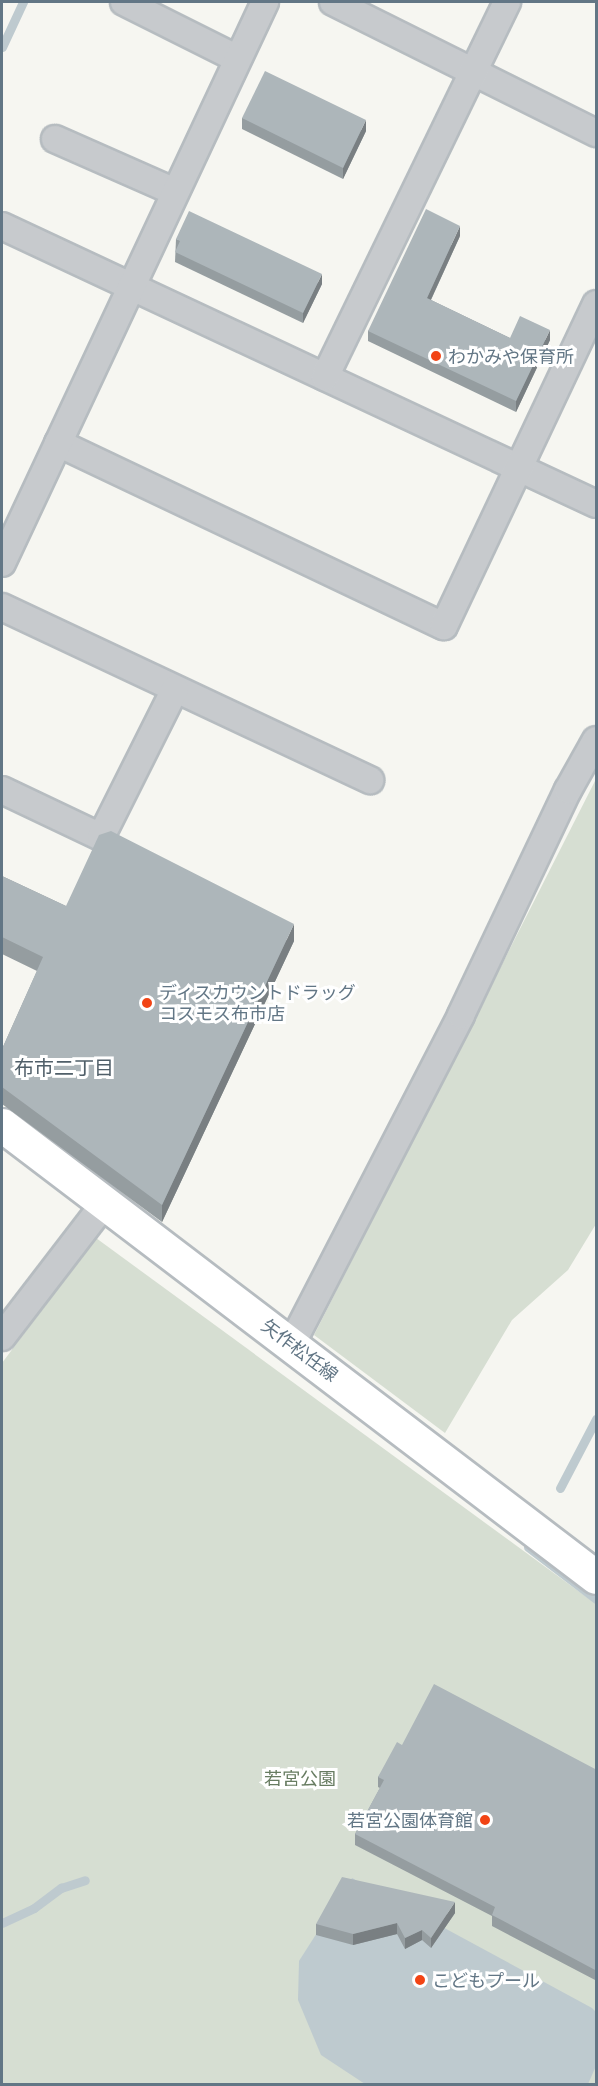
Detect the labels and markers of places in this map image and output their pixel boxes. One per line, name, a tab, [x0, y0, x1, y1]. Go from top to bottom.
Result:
place label: わかみや保育所	[448, 345, 574, 367]
marker: わかみや保育所	[429, 349, 443, 363]
place label: ディスカウントドラッグ コスモス布市店	[159, 982, 357, 1024]
marker: ディスカウントドラッグ コスモス布市店	[140, 996, 154, 1010]
place label: 若宮公園体育館	[347, 1809, 473, 1831]
marker: 若宮公園体育館	[478, 1813, 492, 1827]
place label: こどもプール	[432, 1969, 540, 1991]
marker: こどもプール	[413, 1973, 427, 1987]

